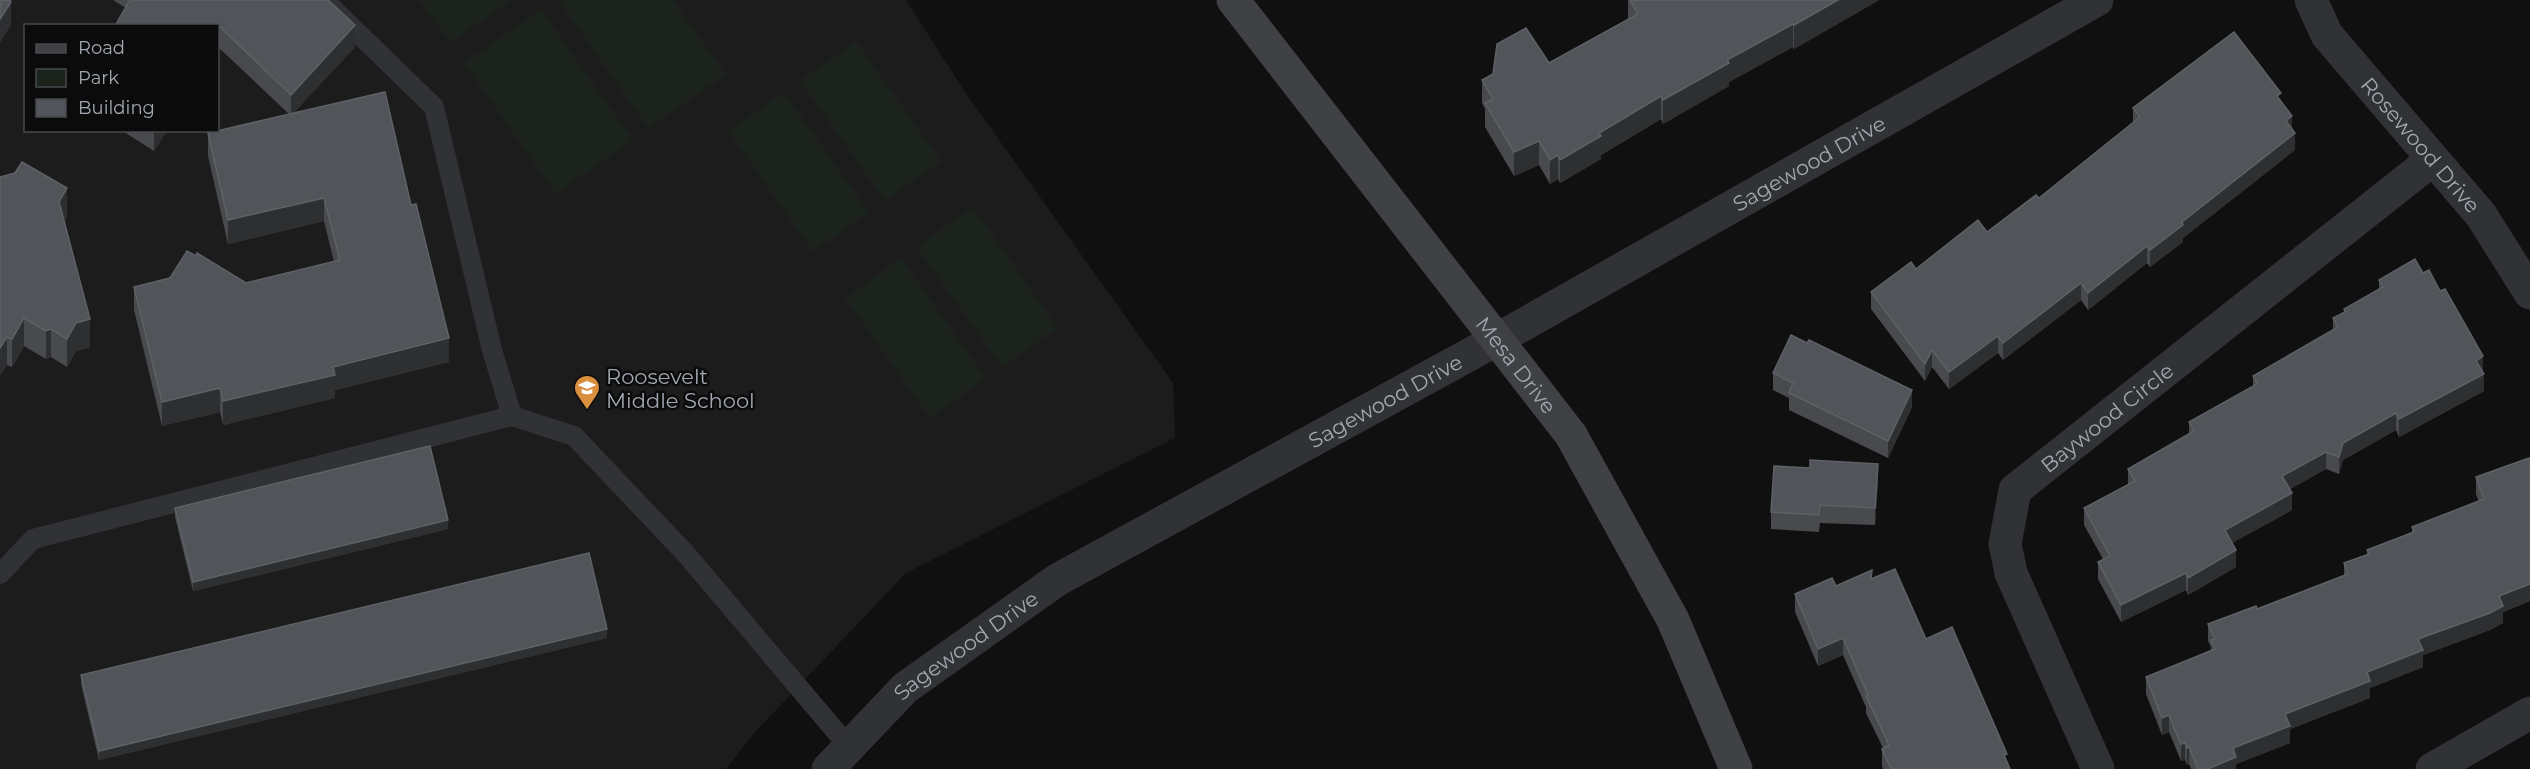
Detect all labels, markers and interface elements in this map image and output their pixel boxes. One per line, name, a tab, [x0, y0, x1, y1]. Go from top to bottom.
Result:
legend	[24, 24, 219, 132]
text: Road	[78, 37, 125, 59]
text: Park	[78, 67, 119, 89]
street label: Rosewood Drive	[2356, 72, 2486, 218]
text: Building	[78, 97, 155, 119]
street label: Sagewood Drive	[1728, 110, 1890, 216]
street label: Mesa Drive	[1471, 311, 1562, 418]
street label: Sagewood Drive	[1304, 349, 1466, 453]
street label: Baywood Circle	[2035, 357, 2178, 477]
place label: Roosevelt Middle School	[606, 364, 755, 413]
school or university icon: Roosevelt Middle School	[572, 373, 602, 411]
street label: Sagewood Drive	[888, 585, 1043, 705]

